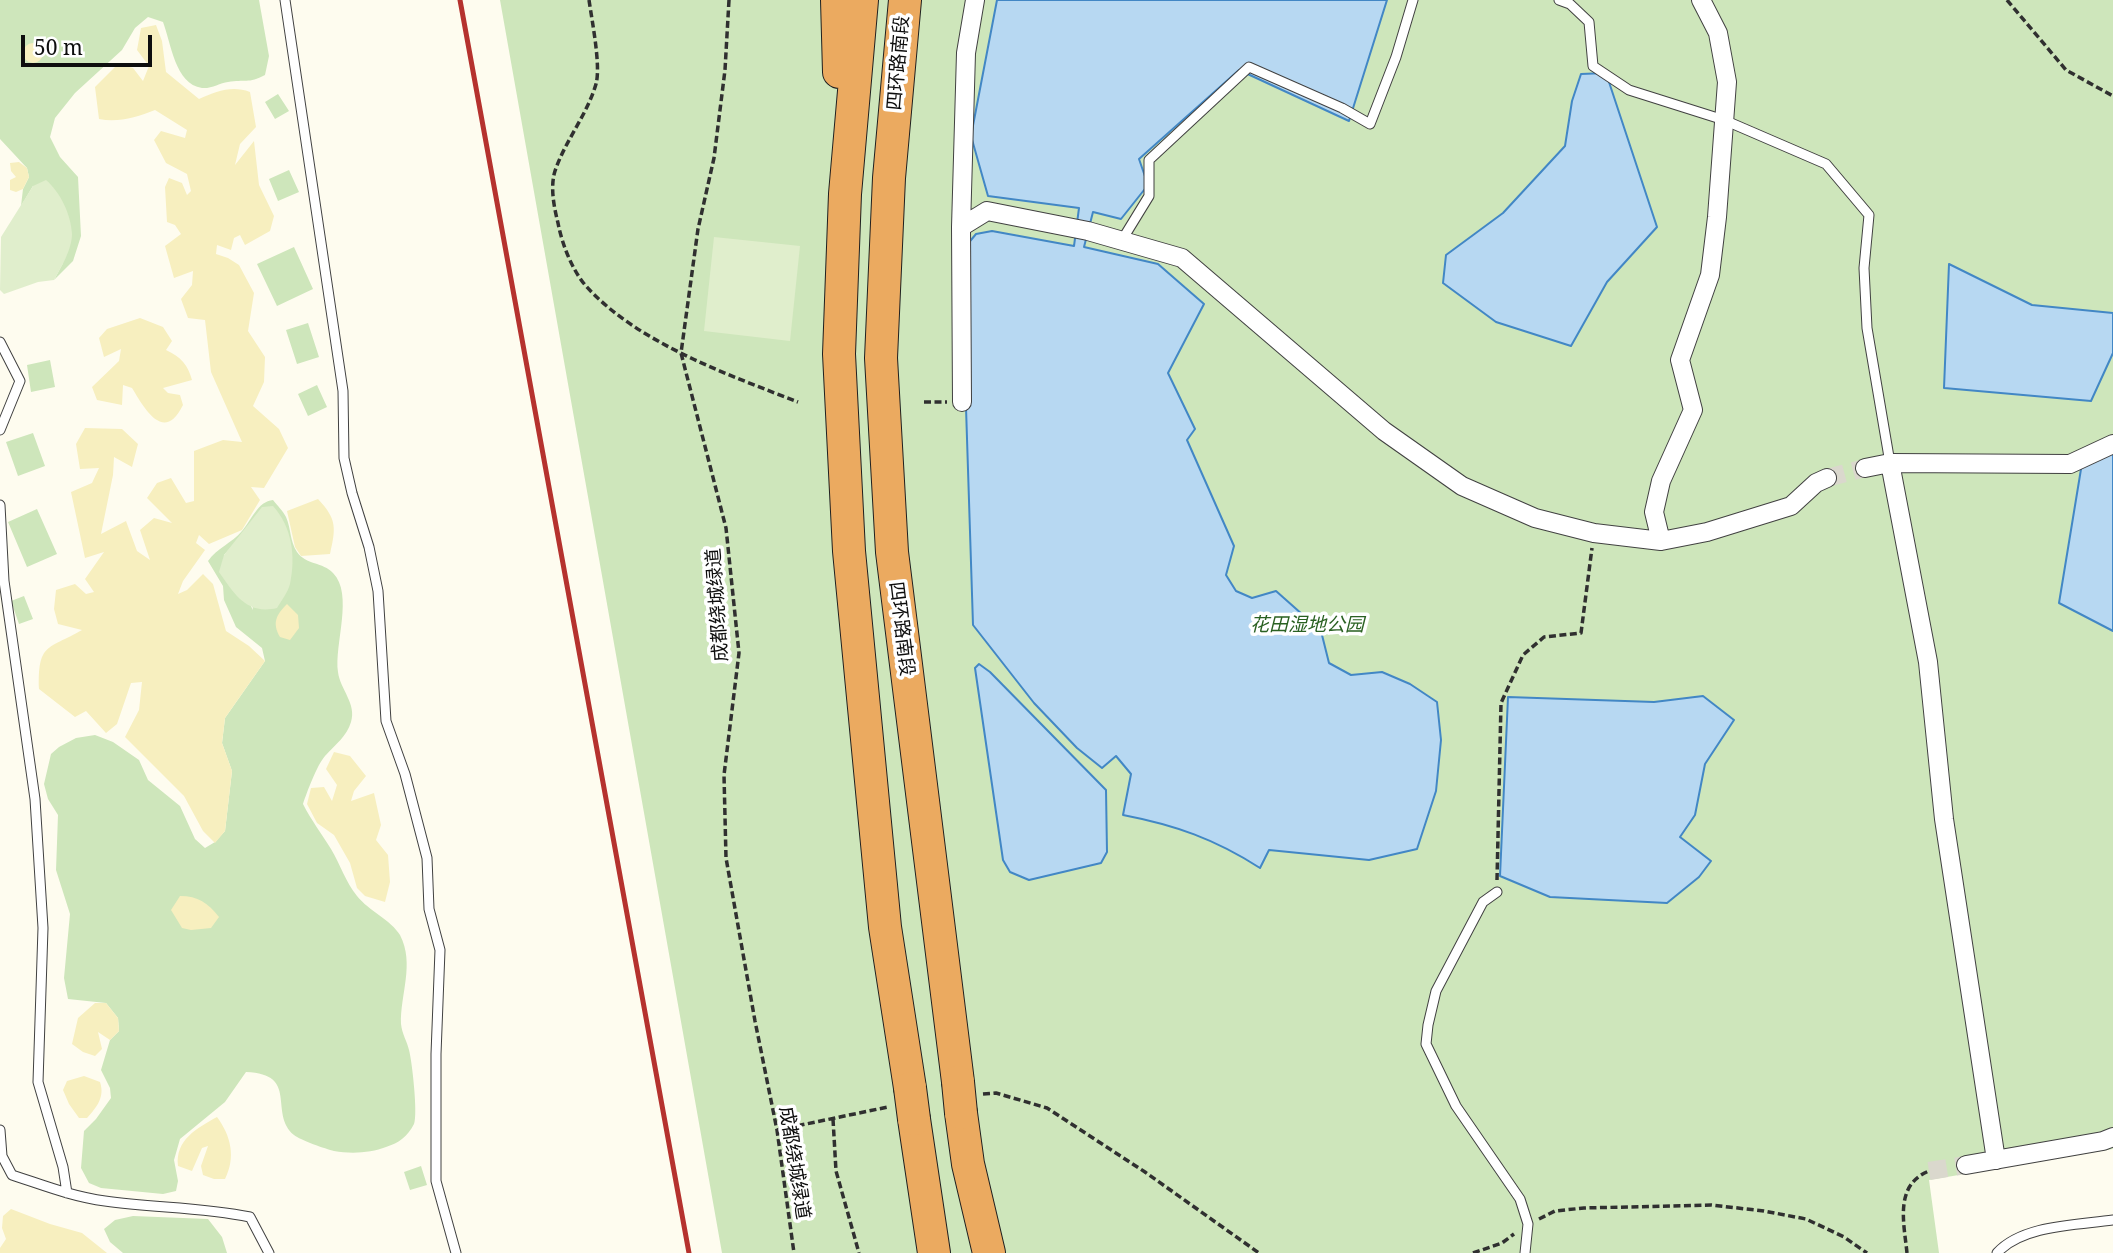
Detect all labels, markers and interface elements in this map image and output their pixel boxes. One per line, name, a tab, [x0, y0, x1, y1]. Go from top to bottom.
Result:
street label: 四环路南段	[884, 15, 914, 111]
scale bar	[24, 21, 156, 65]
text: 50 m	[34, 33, 83, 61]
street label: 成都绕城绿道	[703, 547, 733, 663]
street label: 四环路南段	[884, 580, 918, 678]
park label: 花田湿地公园	[1250, 615, 1364, 637]
street label: 成都绕城绿道	[774, 1105, 814, 1221]

